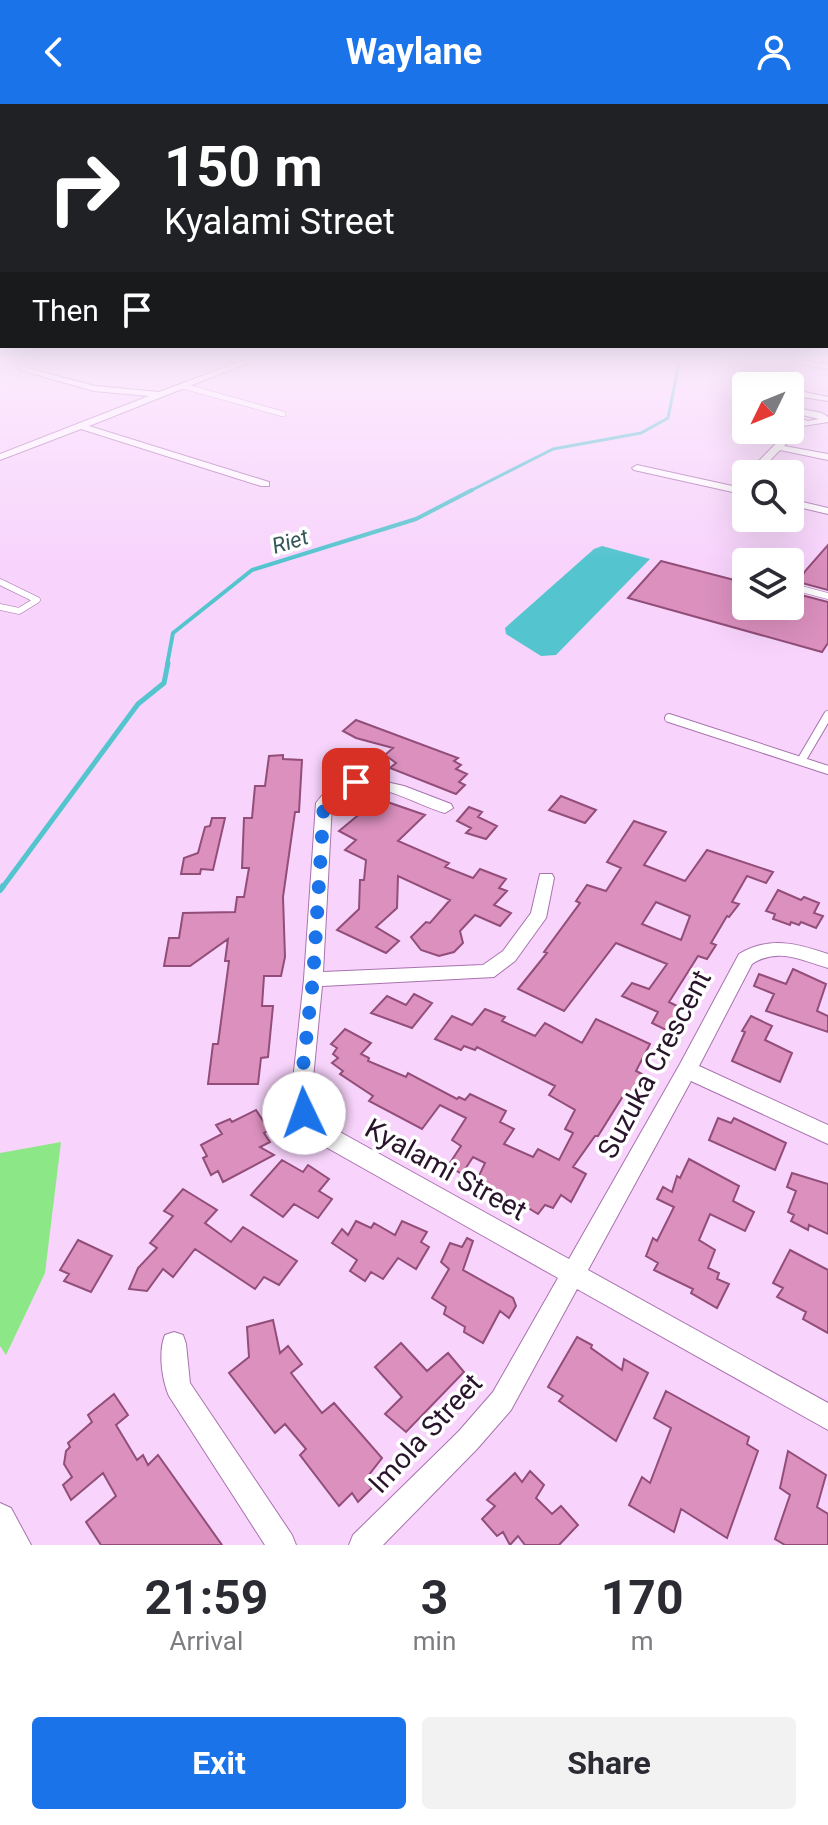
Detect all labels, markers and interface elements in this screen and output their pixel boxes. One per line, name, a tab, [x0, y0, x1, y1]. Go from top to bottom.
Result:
icon: back	[32, 30, 76, 74]
icon: person	[752, 30, 796, 74]
text: Waylane	[346, 31, 482, 73]
text: 150 m	[164, 134, 323, 200]
icon: right	[32, 136, 136, 240]
text: Kyalami Street	[164, 201, 395, 243]
icon: arrive	[115, 288, 159, 332]
text: Then	[32, 293, 99, 328]
north arrow	[732, 372, 804, 444]
map controls	[732, 372, 804, 620]
button: search	[732, 460, 804, 532]
water label: Riet	[269, 524, 312, 559]
button: layers	[732, 548, 804, 620]
pin	[322, 748, 390, 816]
icon: arrive	[334, 760, 378, 804]
street label: Suzuka Crescent	[591, 964, 718, 1164]
position arrow	[262, 1071, 346, 1155]
street label: Kyalami Street	[359, 1111, 532, 1227]
street label: Imola Street	[362, 1367, 489, 1500]
text: 21:59	[145, 1569, 268, 1626]
text: 3	[421, 1569, 448, 1626]
text: 170	[601, 1569, 683, 1626]
text: Arrival	[170, 1626, 243, 1656]
text: min	[413, 1626, 456, 1656]
text: m	[631, 1626, 654, 1656]
button: Exit	[32, 1717, 406, 1809]
button: Share	[422, 1717, 796, 1809]

